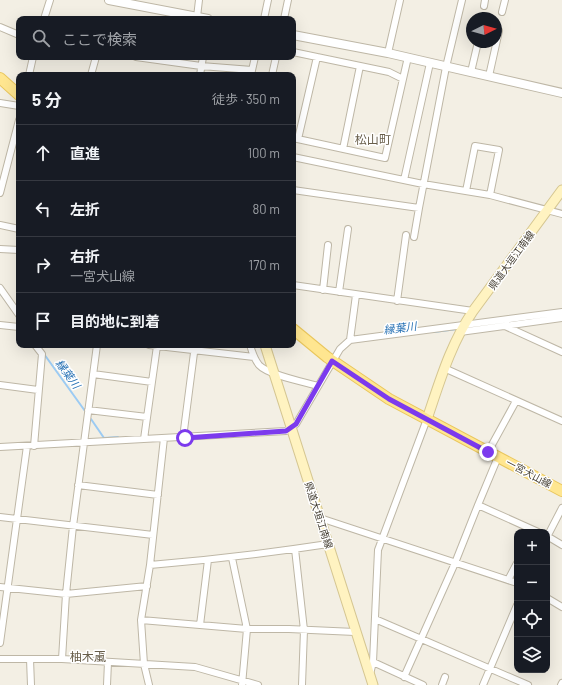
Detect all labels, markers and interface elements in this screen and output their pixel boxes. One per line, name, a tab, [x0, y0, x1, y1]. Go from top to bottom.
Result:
north arrow	[466, 12, 502, 48]
search box	[16, 16, 296, 60]
icon: search	[30, 27, 52, 49]
text: ここで検索	[62, 30, 137, 48]
text: 5 分	[32, 89, 62, 109]
text: 徒歩 · 350 m	[212, 91, 280, 107]
district label: 松山町	[355, 132, 391, 146]
icon: ahead	[32, 142, 54, 164]
text: 直進	[70, 144, 100, 162]
text: 100 m	[247, 145, 280, 161]
icon: left	[32, 198, 54, 220]
text: 左折	[70, 200, 100, 218]
text: 80 m	[253, 201, 280, 217]
street label: 県道大垣江南線	[486, 228, 536, 292]
text: 右折	[70, 247, 100, 265]
icon: right	[32, 254, 54, 276]
text: 170 m	[249, 257, 280, 273]
text: 一宮犬山線	[70, 268, 135, 284]
icon: arrive	[32, 310, 54, 332]
text: 目的地に到着	[70, 312, 160, 330]
water label: 縁葉川	[383, 319, 418, 336]
water label: 縁葉川	[53, 357, 84, 392]
route start	[176, 429, 194, 447]
route end	[479, 443, 497, 461]
street label: 一宮犬山線	[504, 456, 554, 490]
street label: 県道大垣江南線	[302, 480, 336, 550]
map controls	[514, 529, 550, 673]
button: +	[514, 529, 550, 565]
button: −	[514, 565, 550, 601]
button: locate	[514, 601, 550, 637]
button: layers	[514, 637, 550, 673]
district label: 柚木颪	[70, 649, 106, 663]

